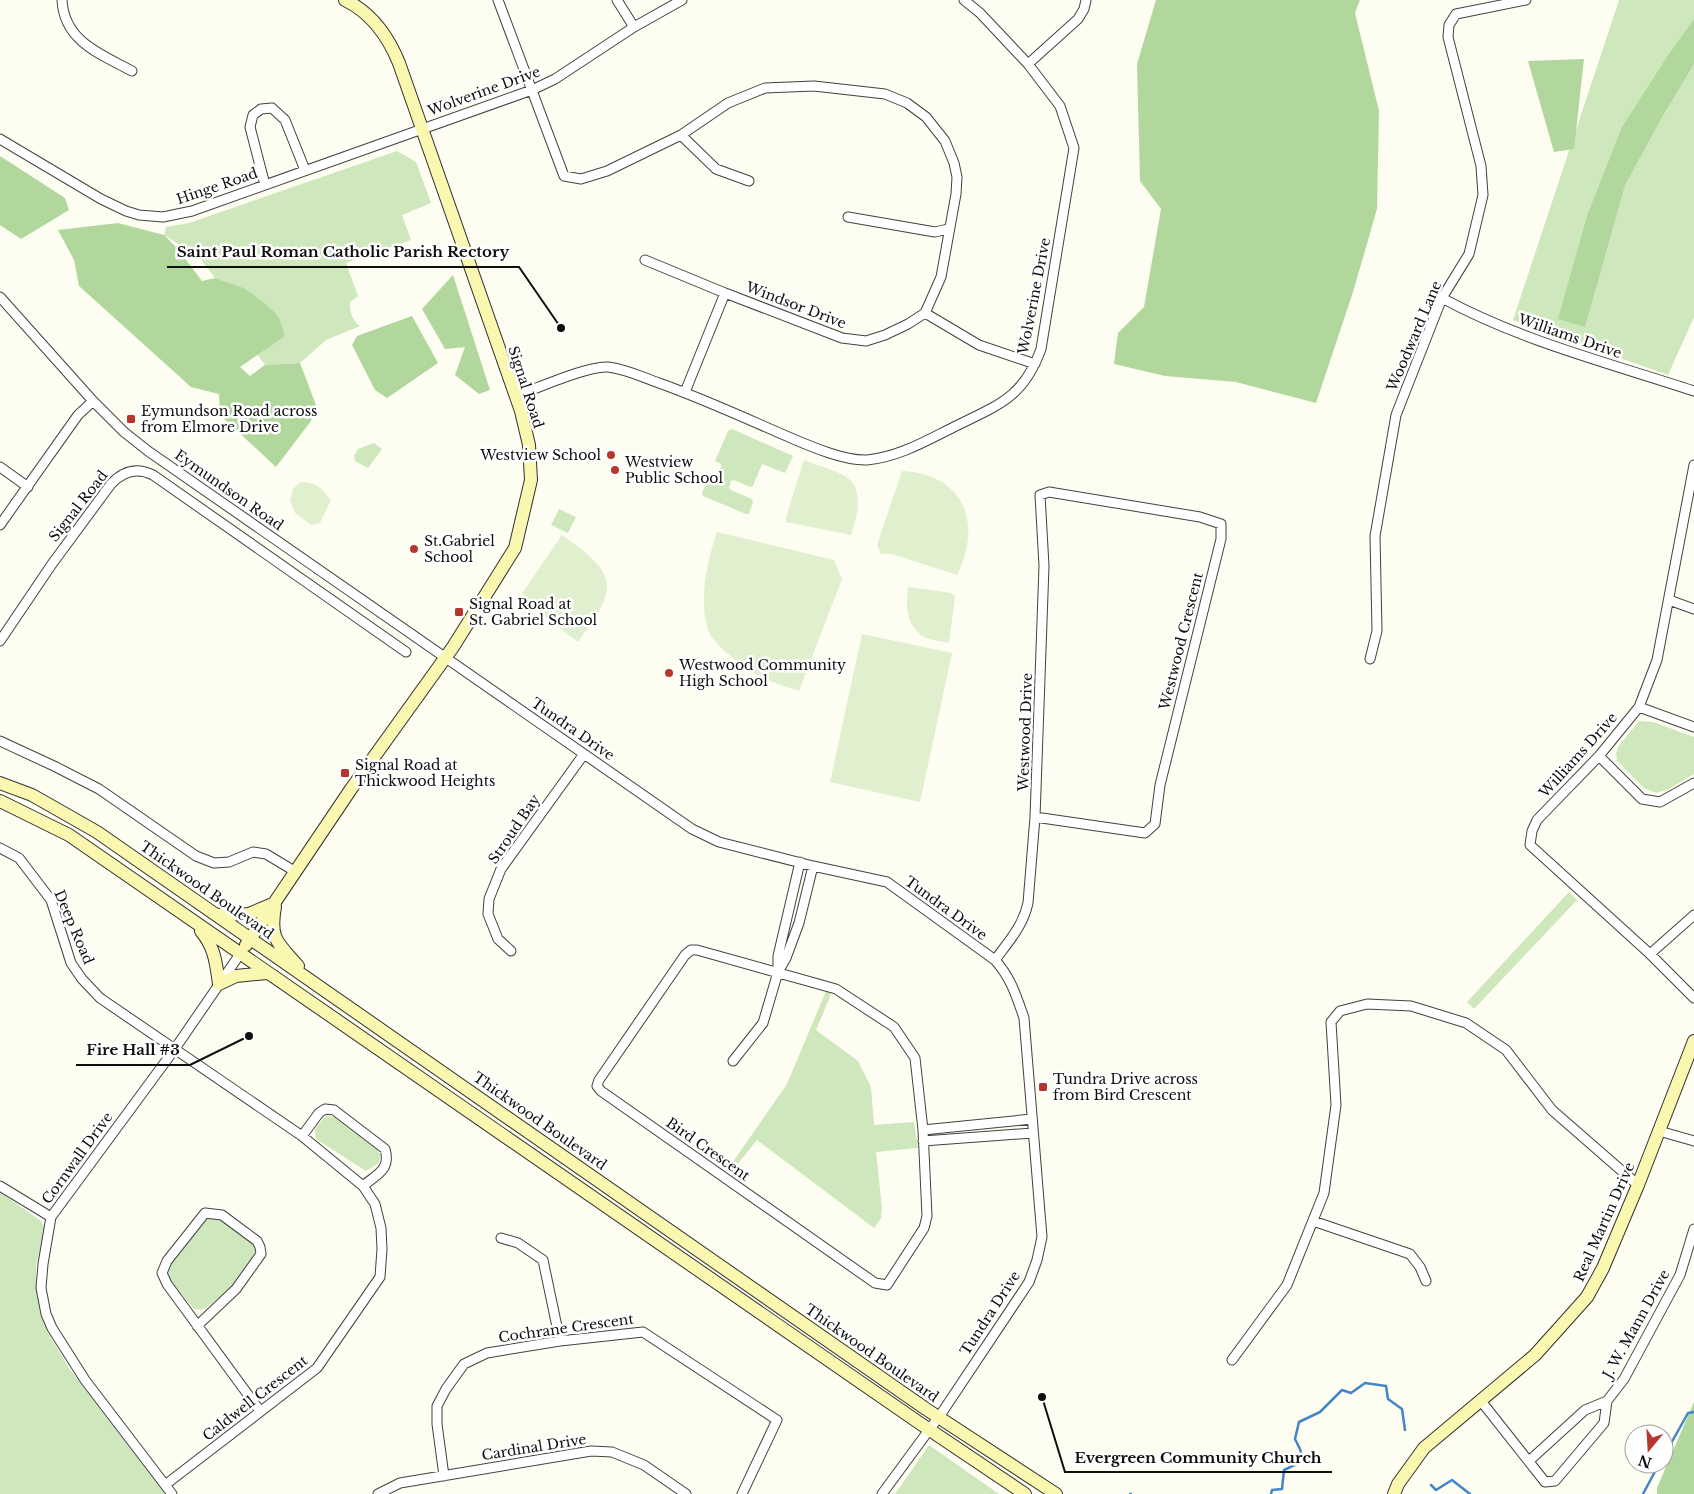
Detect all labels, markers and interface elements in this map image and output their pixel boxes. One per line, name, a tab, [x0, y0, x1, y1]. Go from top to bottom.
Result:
street label: Wolverine Drive	[424, 62, 543, 120]
street label: Hinge Road	[174, 163, 261, 208]
street label: Wolverine Drive	[1014, 236, 1054, 357]
callout: Saint Paul Roman Catholic Parish Rectory	[167, 237, 519, 267]
text: Saint Paul Roman Catholic Parish Rectory	[177, 242, 509, 261]
street label: Windsor Drive	[742, 277, 849, 332]
street label: Woodward Lane	[1382, 278, 1445, 395]
street label: Williams Drive	[1515, 310, 1624, 362]
street label: Signal Road	[504, 344, 548, 431]
place label: Eymundson Road across from Elmore Drive	[141, 402, 317, 436]
marker: Eymundson Road across from Elmore Drive	[125, 413, 137, 425]
street label: Eymundson Road	[171, 446, 287, 535]
place label: Westview School	[479, 446, 601, 464]
marker: Westview School	[605, 449, 617, 461]
place label: Westview Public School	[624, 453, 723, 487]
marker: Westview Public School	[609, 464, 621, 476]
street label: Signal Road	[45, 466, 112, 545]
place label: St.Gabriel School	[424, 532, 495, 566]
marker: St.Gabriel School	[408, 543, 420, 555]
street label: Westwood Crescent	[1155, 570, 1207, 713]
place label: Signal Road at St. Gabriel School	[469, 595, 598, 629]
marker: Signal Road at St. Gabriel School	[453, 606, 465, 618]
place label: Westwood Community High School	[678, 656, 846, 690]
marker: Westwood Community High School	[663, 667, 675, 679]
street label: Westwood Drive	[1014, 672, 1036, 793]
street label: Tundra Drive	[528, 694, 618, 764]
street label: Williams Drive	[1534, 709, 1621, 802]
place label: Signal Road at Thickwood Heights	[355, 756, 495, 790]
marker: Signal Road at Thickwood Heights	[339, 767, 351, 779]
street label: Stroud Bay	[484, 791, 544, 867]
street label: Thickwood Boulevard	[137, 837, 278, 943]
street label: Tundra Drive	[901, 872, 991, 944]
street label: Deep Road	[50, 887, 98, 967]
callout: Fire Hall #3	[76, 1035, 190, 1065]
text: Fire Hall #3	[86, 1040, 180, 1059]
street label: Thickwood Boulevard	[470, 1068, 611, 1174]
place label: Tundra Drive across from Bird Crescent	[1053, 1070, 1198, 1104]
marker: Tundra Drive across from Bird Crescent	[1037, 1081, 1049, 1093]
street label: Cornwall Drive	[38, 1109, 116, 1207]
street label: Bird Crescent	[663, 1113, 754, 1185]
street label: Real Martin Drive	[1570, 1160, 1638, 1284]
street label: J. W. Mann Drive	[1598, 1266, 1673, 1383]
street label: Tundra Drive	[956, 1267, 1024, 1359]
street label: Thickwood Boulevard	[802, 1300, 943, 1406]
street label: Cochrane Crescent	[497, 1310, 635, 1346]
street label: Caldwell Crescent	[199, 1351, 312, 1445]
north arrow	[1624, 1424, 1674, 1474]
street label: Cardinal Drive	[480, 1430, 588, 1464]
callout: Evergreen Community Church	[1065, 1442, 1332, 1472]
text: Evergreen Community Church	[1074, 1448, 1322, 1467]
text: N	[1636, 1451, 1654, 1472]

